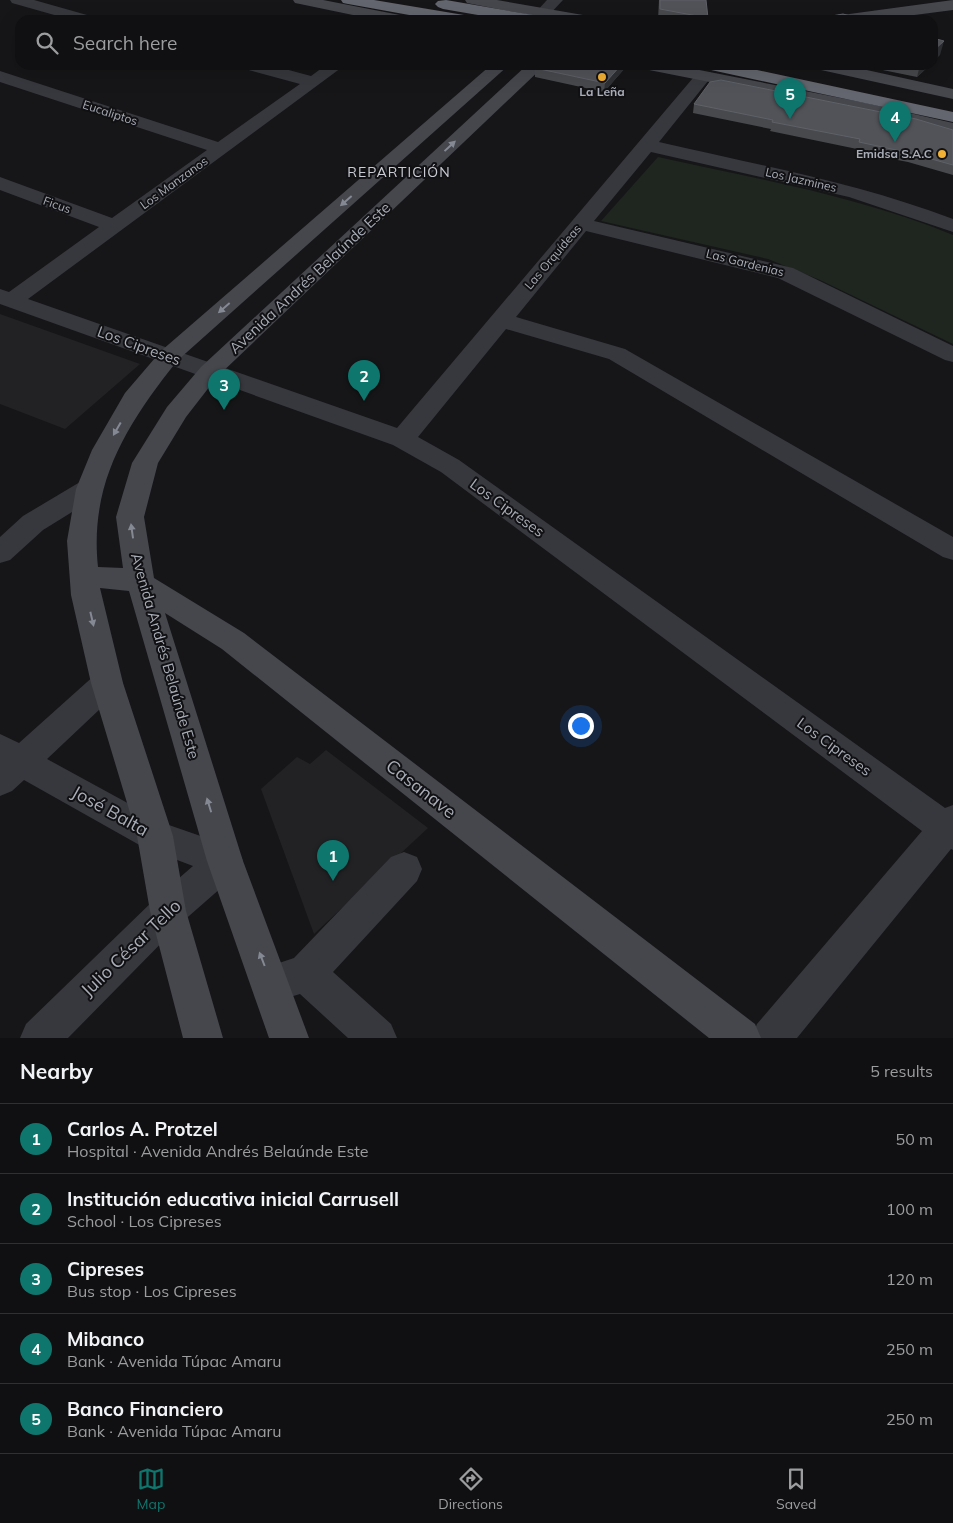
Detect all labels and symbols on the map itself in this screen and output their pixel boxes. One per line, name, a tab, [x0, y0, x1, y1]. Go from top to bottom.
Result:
marker: La Leña	[596, 71, 608, 83]
pin: 5	[774, 78, 806, 119]
place label: La Leña	[579, 84, 625, 99]
street label: Eucaliptos	[81, 97, 140, 128]
pin: 4	[879, 101, 911, 142]
one-way arrow	[444, 140, 456, 152]
place label: Emidsa S.A.C	[856, 146, 932, 161]
marker: Emidsa S.A.C	[936, 148, 948, 160]
street label: Los Manzanos	[137, 153, 211, 212]
district label: REPARTICIÓN	[347, 163, 451, 181]
street label: Los Jazmines	[764, 164, 838, 195]
street label: Ficus	[41, 193, 73, 216]
one-way arrow	[340, 195, 352, 207]
street label: Avenida Andrés Belaúnde Este	[225, 198, 394, 357]
street label: Las Orquídeas	[521, 221, 584, 292]
street label: Las Gardenias	[705, 246, 786, 279]
one-way arrow	[218, 302, 230, 314]
street label: Los Cipreses	[95, 322, 183, 369]
pin: 2	[348, 360, 380, 401]
pin: 3	[208, 369, 240, 410]
one-way arrow	[113, 422, 121, 436]
street label: Los Cipreses	[466, 474, 548, 541]
one-way arrow	[128, 523, 136, 539]
street label: Avenida Andrés Belaúnde Este	[127, 551, 204, 761]
one-way arrow	[88, 611, 96, 626]
your location	[568, 713, 594, 739]
street label: Los Cipreses	[793, 713, 875, 780]
street label: Casanave	[382, 754, 461, 823]
street label: José Balta	[68, 780, 153, 841]
one-way arrow	[204, 798, 212, 813]
pin: 1	[317, 840, 349, 881]
street label: Julio César Tello	[76, 894, 186, 1001]
one-way arrow	[258, 951, 266, 966]

